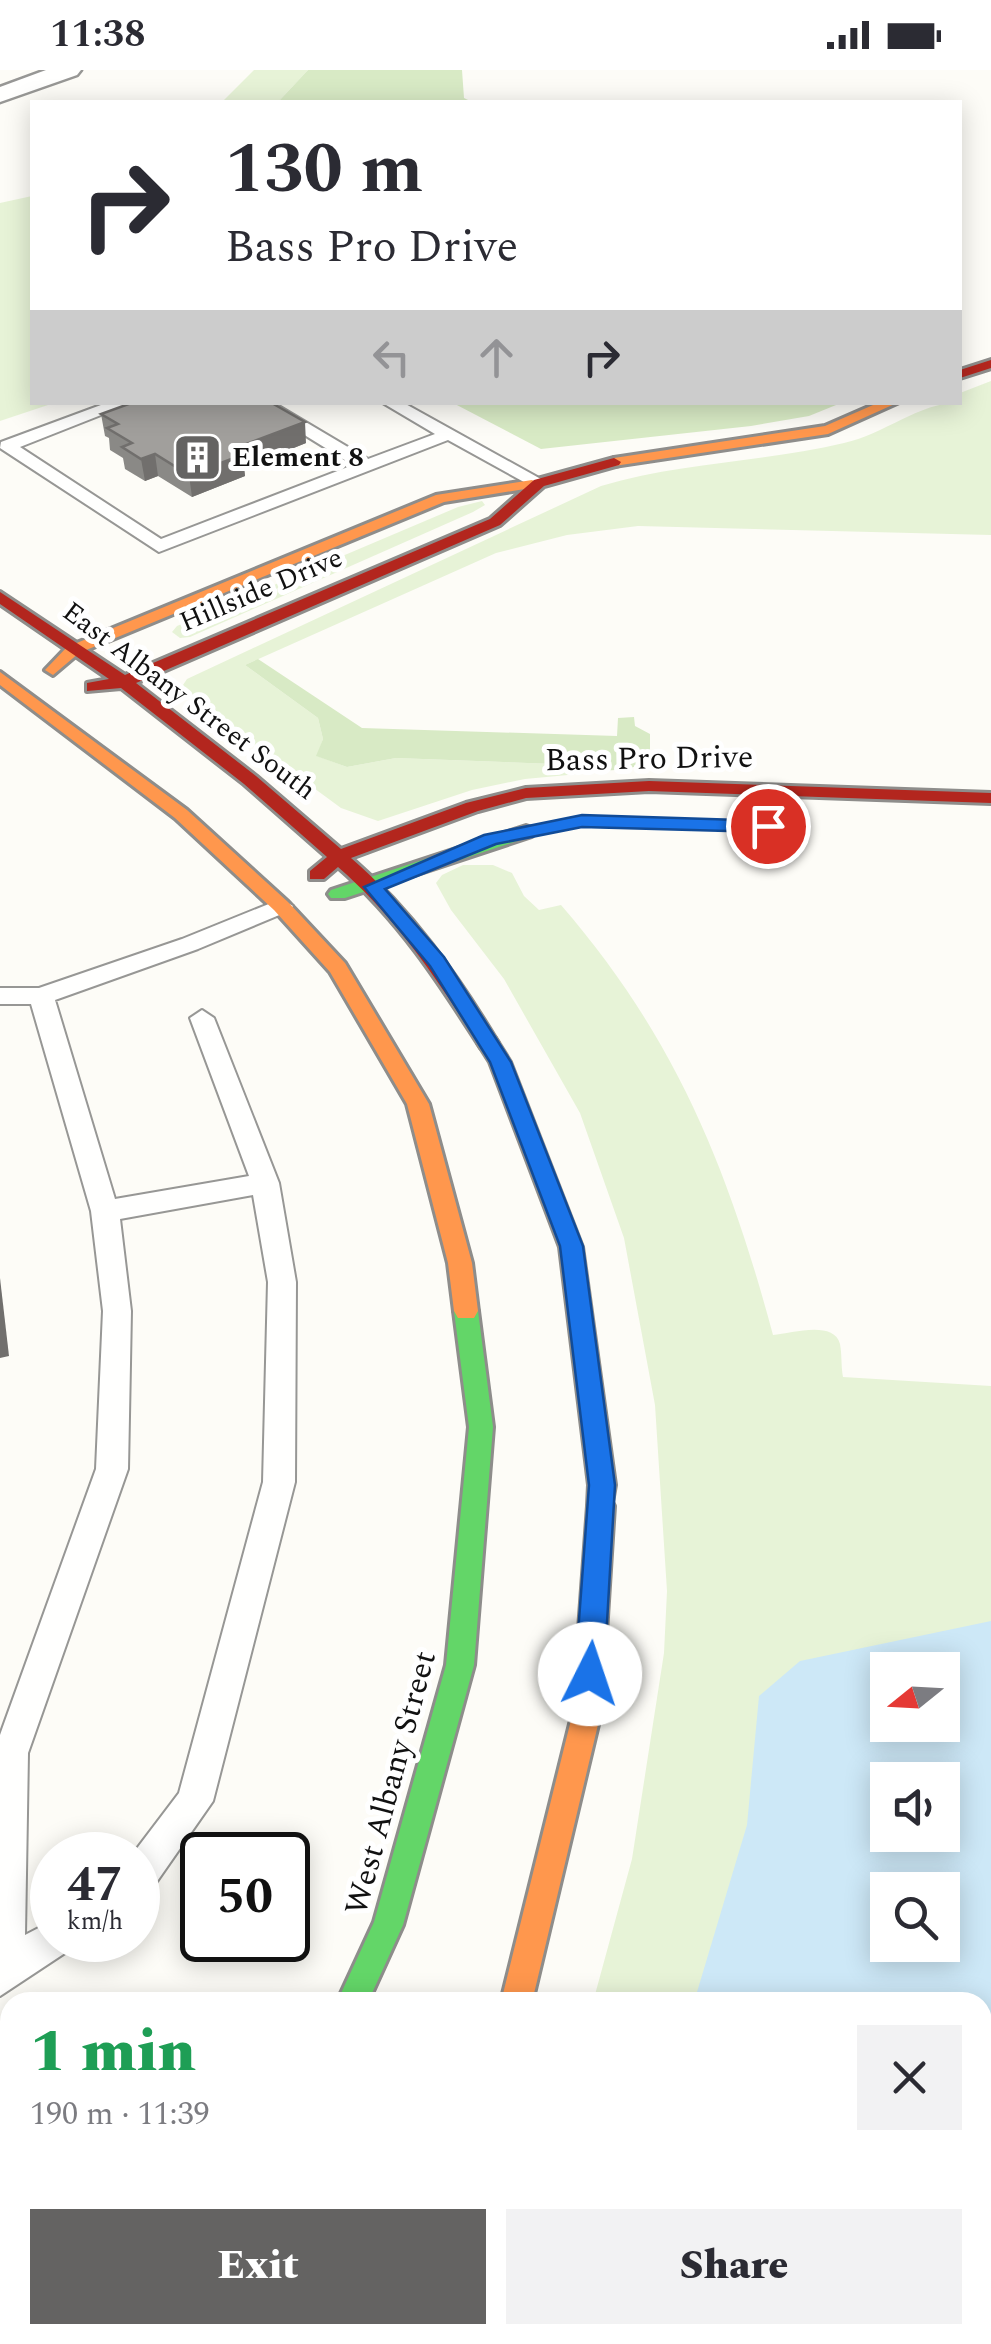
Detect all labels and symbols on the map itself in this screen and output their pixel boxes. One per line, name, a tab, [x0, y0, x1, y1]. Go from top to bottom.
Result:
building icon: Element 8	[171, 431, 223, 483]
place label: Element 8	[232, 436, 364, 479]
street label: Hillside Drive	[173, 536, 349, 644]
street label: East Albany Street South	[53, 591, 325, 811]
street label: Bass Pro Drive	[544, 733, 754, 785]
pin	[726, 784, 811, 869]
position arrow	[538, 1622, 642, 1726]
street label: West Albany Street	[332, 1646, 450, 1920]
north arrow	[870, 1652, 960, 1742]
speed limit sign: 50	[180, 1832, 310, 1962]

